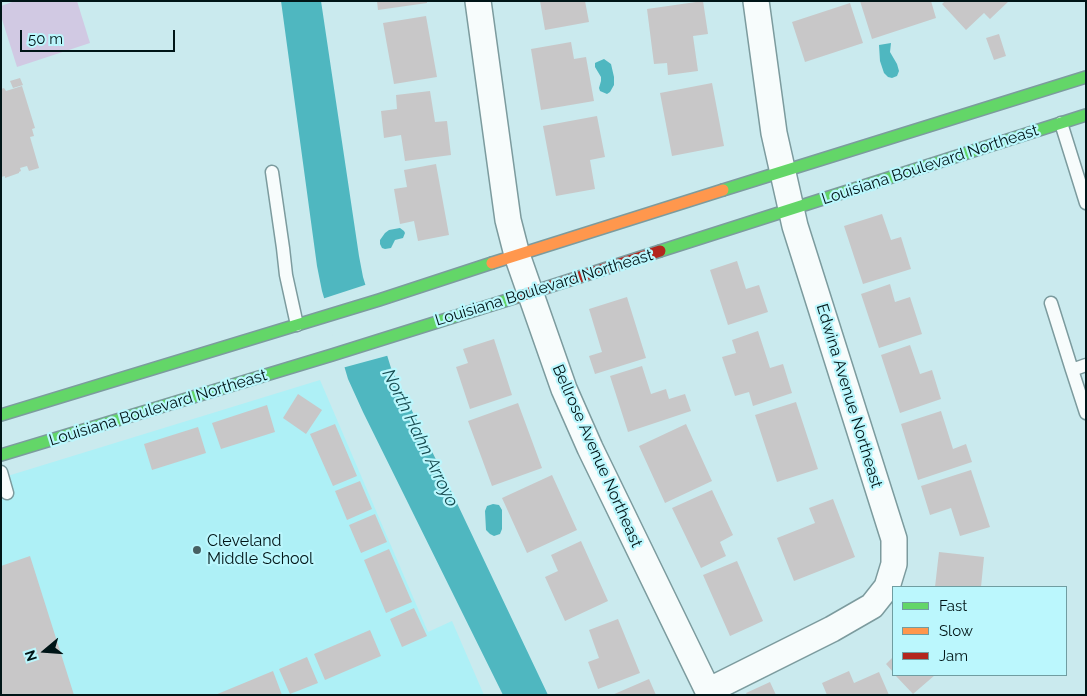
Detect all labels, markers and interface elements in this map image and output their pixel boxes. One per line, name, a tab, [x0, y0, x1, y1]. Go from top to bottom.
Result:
scale bar	[22, 20, 178, 52]
text: 50 m	[28, 30, 63, 48]
street label: Louisiana Boulevard Northeast	[819, 121, 1041, 209]
street label: Louisiana Boulevard Northeast	[433, 246, 655, 330]
street label: Edwina Avenue Northeast	[812, 302, 886, 490]
street label: Bellrose Avenue Northeast	[548, 362, 646, 550]
street label: Louisiana Boulevard Northeast	[47, 366, 269, 450]
water label: North Hahn Arroyo	[377, 366, 463, 510]
place label: Cleveland Middle School	[207, 531, 313, 569]
marker: Cleveland Middle School	[191, 544, 203, 556]
legend	[892, 586, 1067, 676]
text: Fast	[939, 597, 967, 615]
text: Slow	[939, 622, 973, 640]
north arrow	[20, 626, 70, 676]
text: Jam	[939, 647, 968, 665]
text: N	[21, 648, 40, 663]

